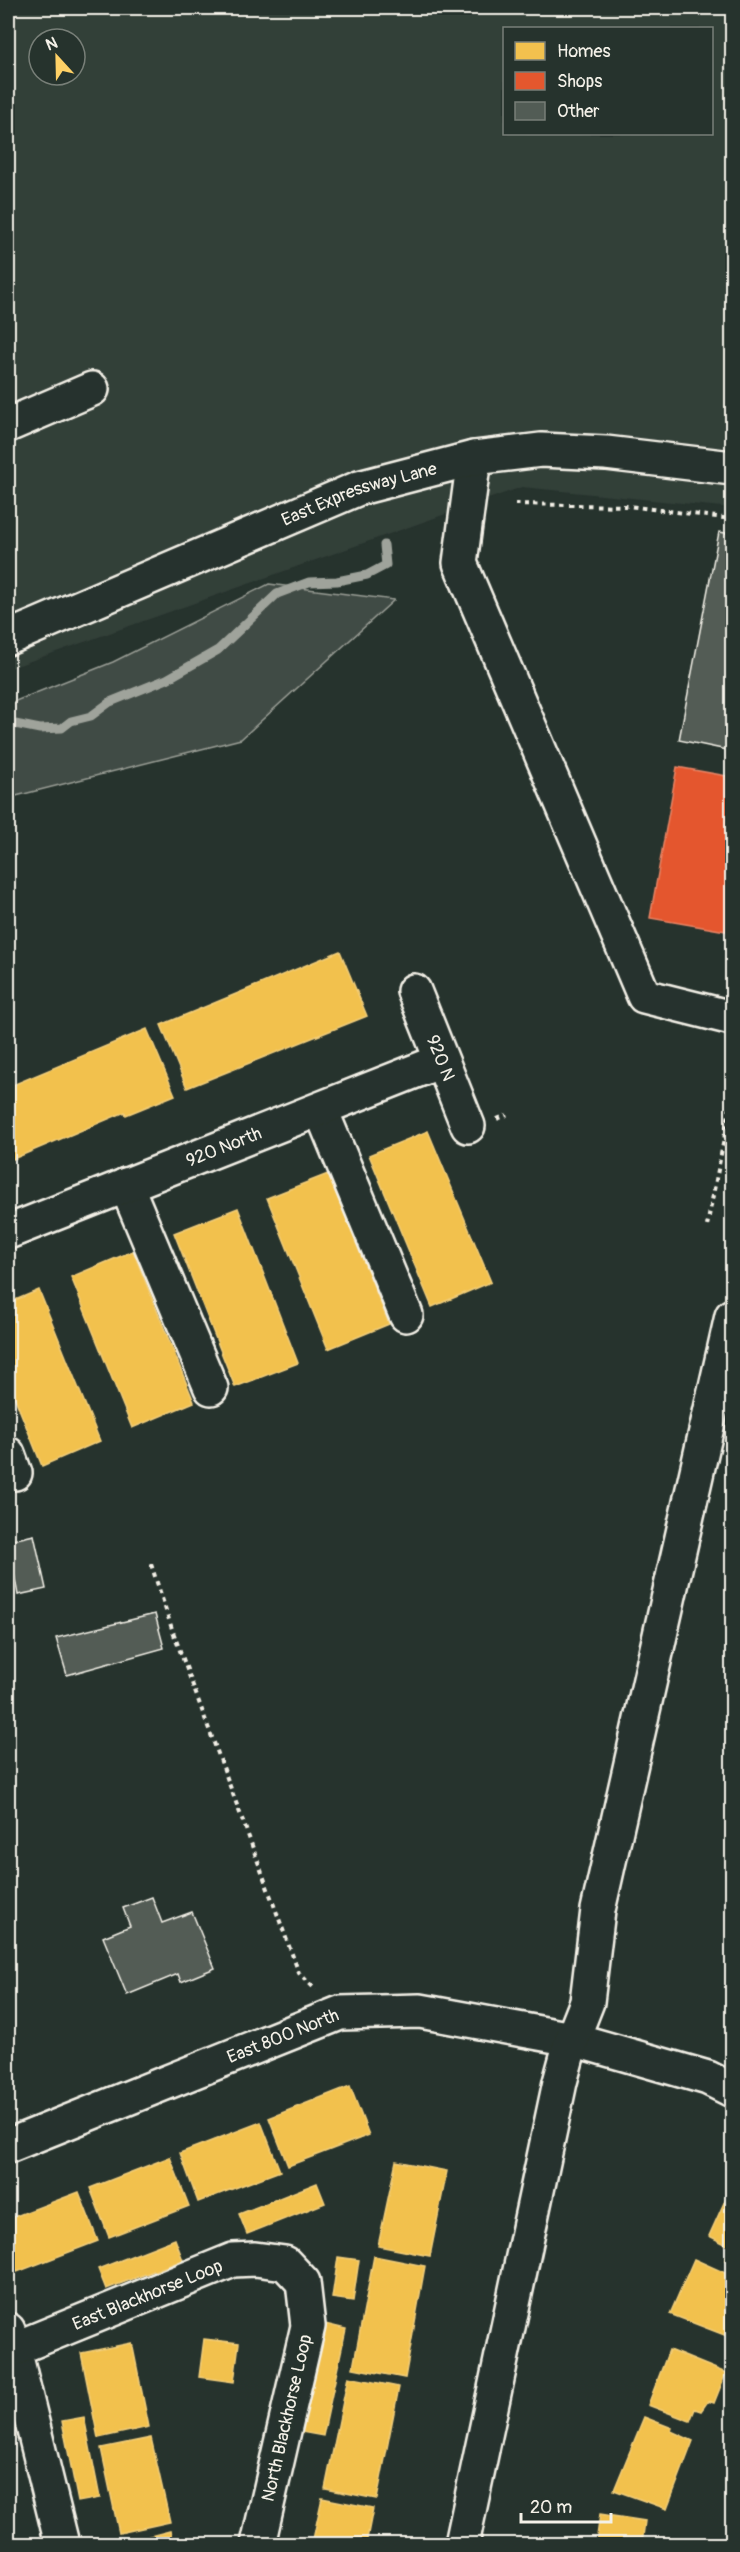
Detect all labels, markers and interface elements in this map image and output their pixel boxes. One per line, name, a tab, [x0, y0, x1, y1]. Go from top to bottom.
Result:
north arrow	[27, 27, 87, 87]
legend	[503, 27, 713, 135]
text: N	[43, 33, 61, 55]
text: Homes	[557, 40, 610, 63]
text: Shops	[557, 70, 602, 93]
text: Other	[557, 100, 600, 123]
street label: East Expressway Lane	[278, 457, 439, 531]
street label: 920 N	[421, 1031, 460, 1084]
street label: 920 North	[183, 1121, 265, 1172]
street label: East 800 North	[223, 2003, 342, 2069]
street label: East Blackhorse Loop	[69, 2254, 226, 2336]
street label: North Blackhorse Loop	[257, 2332, 317, 2504]
scale bar	[521, 2486, 611, 2524]
text: 20 m	[530, 2496, 572, 2519]

